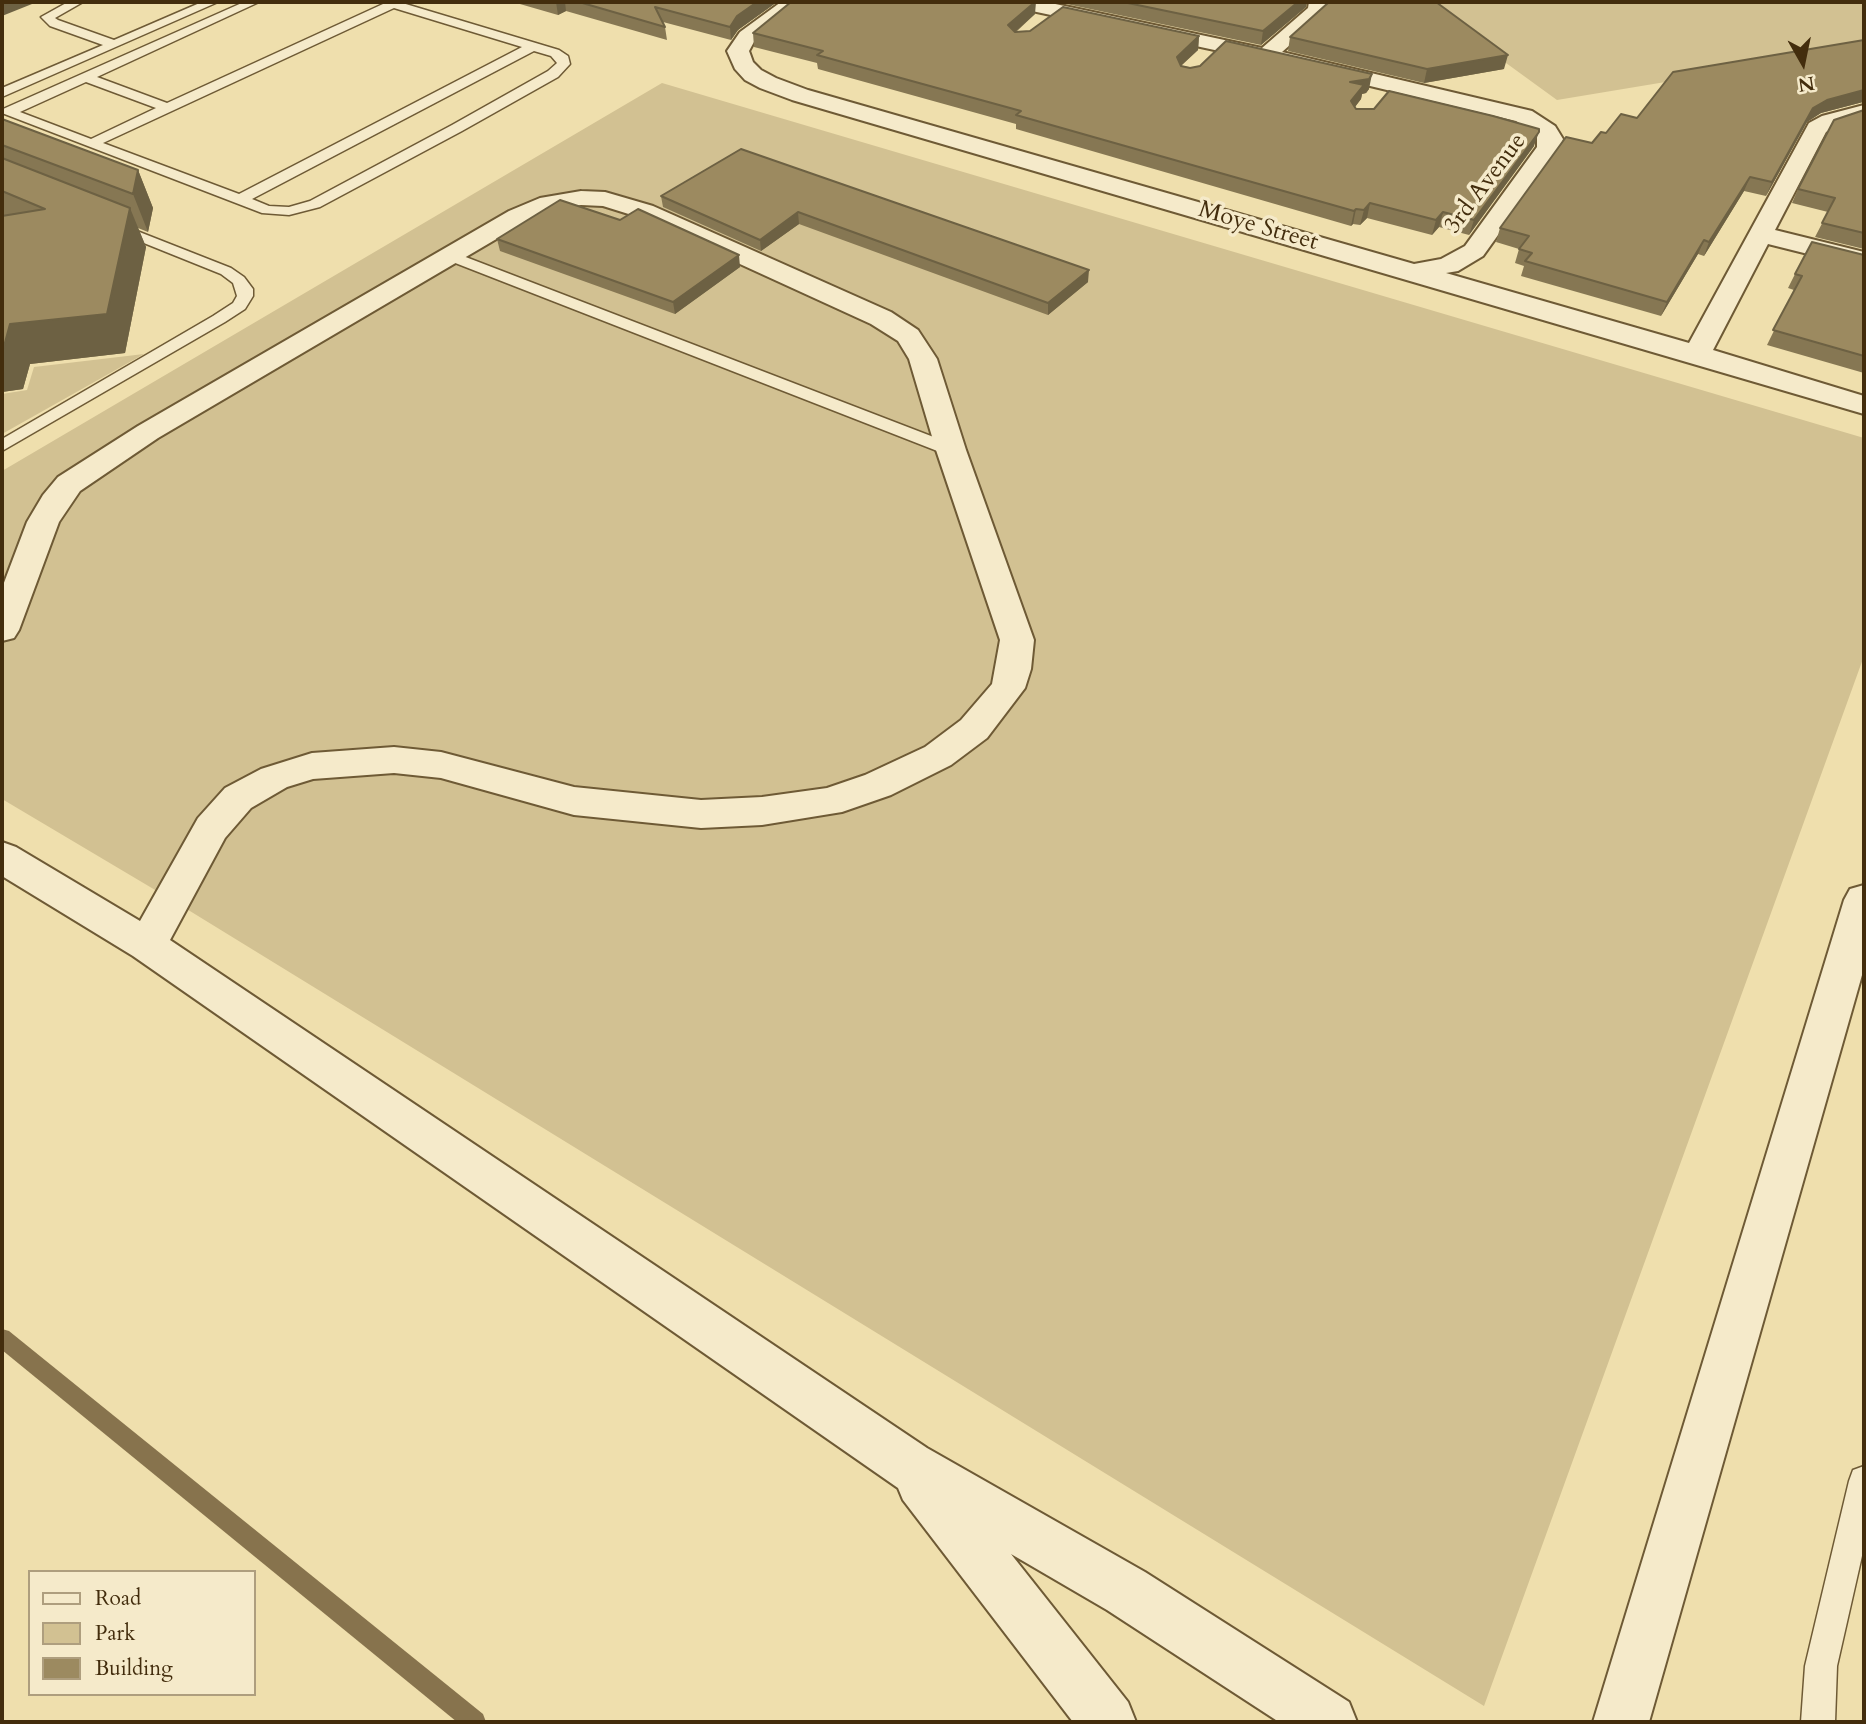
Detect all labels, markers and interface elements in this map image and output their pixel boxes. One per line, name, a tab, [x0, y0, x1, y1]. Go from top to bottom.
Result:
north arrow	[1768, 28, 1838, 98]
text: N	[1796, 70, 1816, 98]
street label: 3rd Avenue	[1439, 128, 1533, 240]
street label: Moye Street	[1195, 196, 1321, 258]
legend	[28, 1570, 256, 1696]
text: Road	[95, 1584, 141, 1613]
text: Park	[95, 1619, 135, 1648]
text: Building	[95, 1654, 173, 1683]

